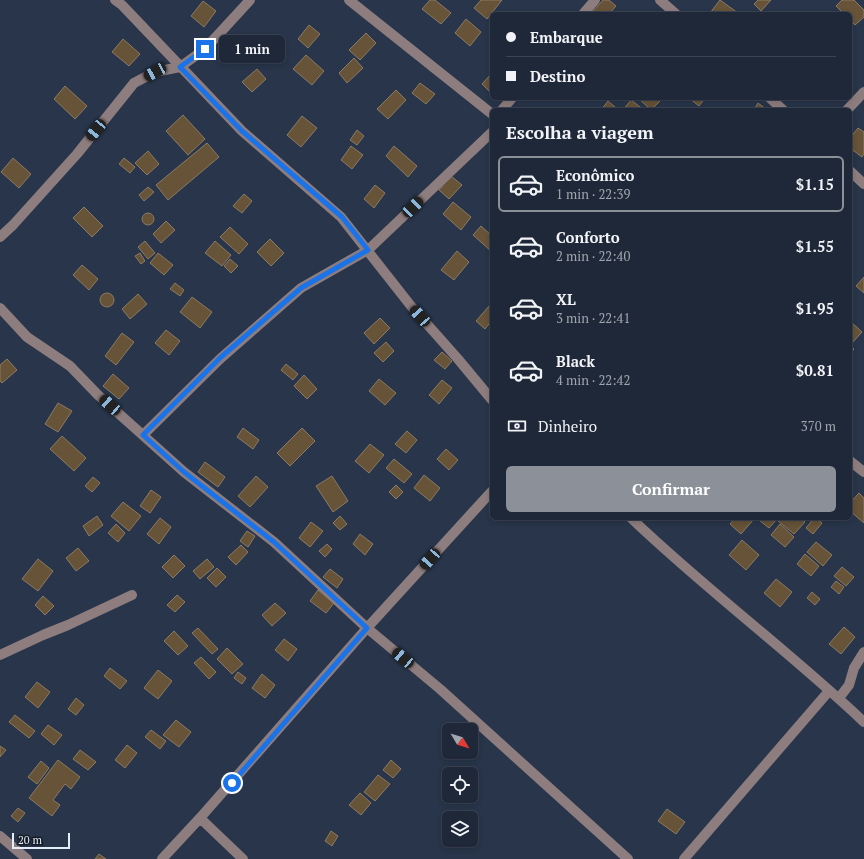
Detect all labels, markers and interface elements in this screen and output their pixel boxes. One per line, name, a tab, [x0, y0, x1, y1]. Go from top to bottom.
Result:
text: Embarque	[530, 27, 603, 47]
callout: 1 min	[219, 35, 285, 63]
route end	[196, 40, 214, 58]
text: 1 min	[234, 40, 270, 58]
car	[142, 61, 168, 83]
text: Destino	[530, 66, 585, 86]
car	[84, 117, 108, 143]
text: Escolha a viagem	[506, 120, 654, 144]
text: Econômico	[556, 165, 634, 185]
icon: car	[508, 166, 544, 202]
text: $1.15	[796, 174, 834, 194]
text: 1 min · 22:39	[556, 185, 630, 203]
car	[400, 194, 426, 220]
text: Conforto	[556, 227, 620, 247]
icon: car	[508, 228, 544, 264]
text: $1.55	[796, 236, 834, 256]
text: 2 min · 22:40	[556, 247, 630, 265]
text: XL	[556, 289, 576, 309]
icon: car	[508, 290, 544, 326]
text: $1.95	[796, 298, 834, 318]
car	[408, 303, 432, 329]
text: 3 min · 22:41	[556, 309, 630, 327]
text: Black	[556, 351, 595, 371]
icon: car	[508, 352, 544, 388]
text: $0.81	[796, 360, 834, 380]
text: 4 min · 22:42	[556, 371, 630, 389]
car	[97, 393, 123, 417]
icon: cash	[506, 415, 528, 437]
text: Dinheiro	[538, 416, 597, 436]
text: 370 m	[801, 417, 836, 435]
button: Confirmar	[506, 466, 836, 512]
car	[418, 546, 442, 572]
car	[390, 646, 416, 670]
north arrow	[442, 723, 478, 759]
map controls	[442, 723, 478, 847]
button: locate	[442, 767, 478, 803]
route start	[223, 774, 241, 792]
button: layers	[442, 811, 478, 847]
scale bar	[12, 831, 70, 850]
text: 20 m	[18, 833, 42, 847]

